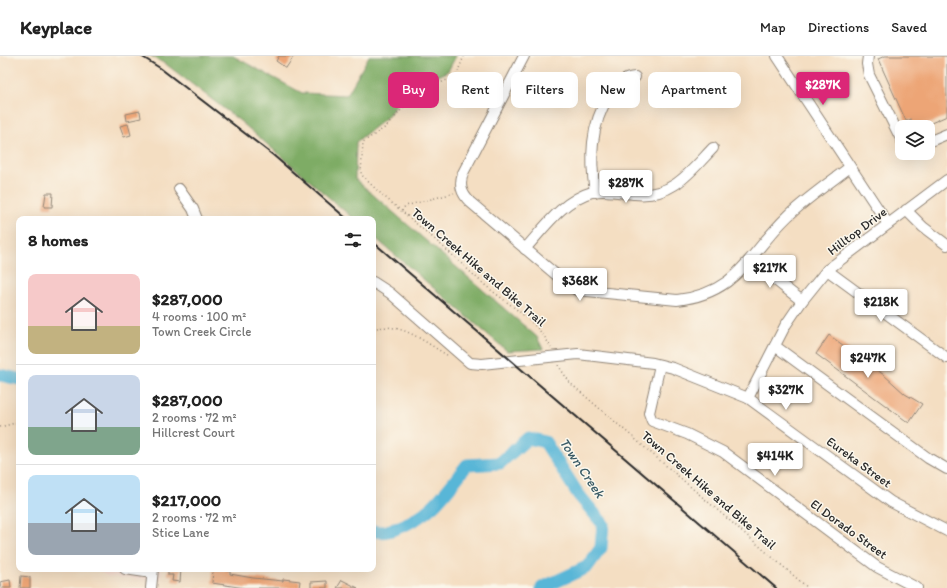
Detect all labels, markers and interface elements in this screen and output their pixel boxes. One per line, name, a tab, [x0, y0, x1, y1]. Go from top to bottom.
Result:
text: Keyplace	[20, 16, 92, 39]
text: Map	[760, 19, 786, 36]
text: Directions	[808, 19, 869, 36]
text: Saved	[891, 19, 927, 36]
chip: Buy	[388, 72, 439, 108]
chip: Rent	[447, 72, 503, 108]
chip: Filters	[511, 72, 578, 108]
chip: New	[586, 72, 640, 108]
chip: Apartment	[648, 72, 741, 108]
pin: $287K	[795, 72, 851, 106]
text: $287K	[805, 77, 841, 92]
map controls	[895, 120, 935, 160]
button: layers	[895, 120, 935, 160]
pin: $287K	[598, 170, 654, 204]
text: $287K	[608, 175, 644, 190]
street label: Hilltop Drive	[825, 204, 889, 258]
street label: Town Creek Hike and Bike Trail	[409, 205, 549, 330]
icon: filters	[342, 229, 364, 251]
text: 8 homes	[28, 230, 88, 250]
pin: $217K	[742, 255, 798, 289]
text: $217K	[753, 260, 787, 275]
pin: $368K	[552, 268, 608, 302]
text: $368K	[562, 273, 598, 288]
text: $287,000	[152, 289, 223, 309]
pin: $218K	[853, 289, 909, 323]
icon: home	[60, 290, 108, 338]
text: $218K	[864, 294, 898, 309]
text: 4 rooms · 100 m²	[152, 309, 246, 324]
text: Town Creek Circle	[152, 324, 252, 339]
pin: $247K	[840, 345, 896, 379]
text: $247K	[850, 350, 886, 365]
pin: $327K	[758, 377, 814, 411]
text: $327K	[768, 382, 804, 397]
text: $287,000	[152, 390, 223, 410]
icon: home	[60, 391, 108, 439]
text: 2 rooms · 72 m²	[152, 410, 237, 425]
text: Hillcrest Court	[152, 425, 235, 440]
street label: Town Creek Hike and Bike Trail	[639, 428, 779, 553]
street label: Eureka Street	[824, 433, 894, 491]
water label: Town Creek	[556, 435, 609, 502]
pin: $414K	[747, 443, 803, 477]
text: $414K	[757, 448, 793, 463]
text: $217,000	[152, 490, 221, 510]
icon: home	[60, 491, 108, 539]
street label: El Dorado Street	[808, 496, 890, 562]
text: 2 rooms · 72 m²	[152, 510, 237, 525]
text: Stice Lane	[152, 525, 209, 540]

